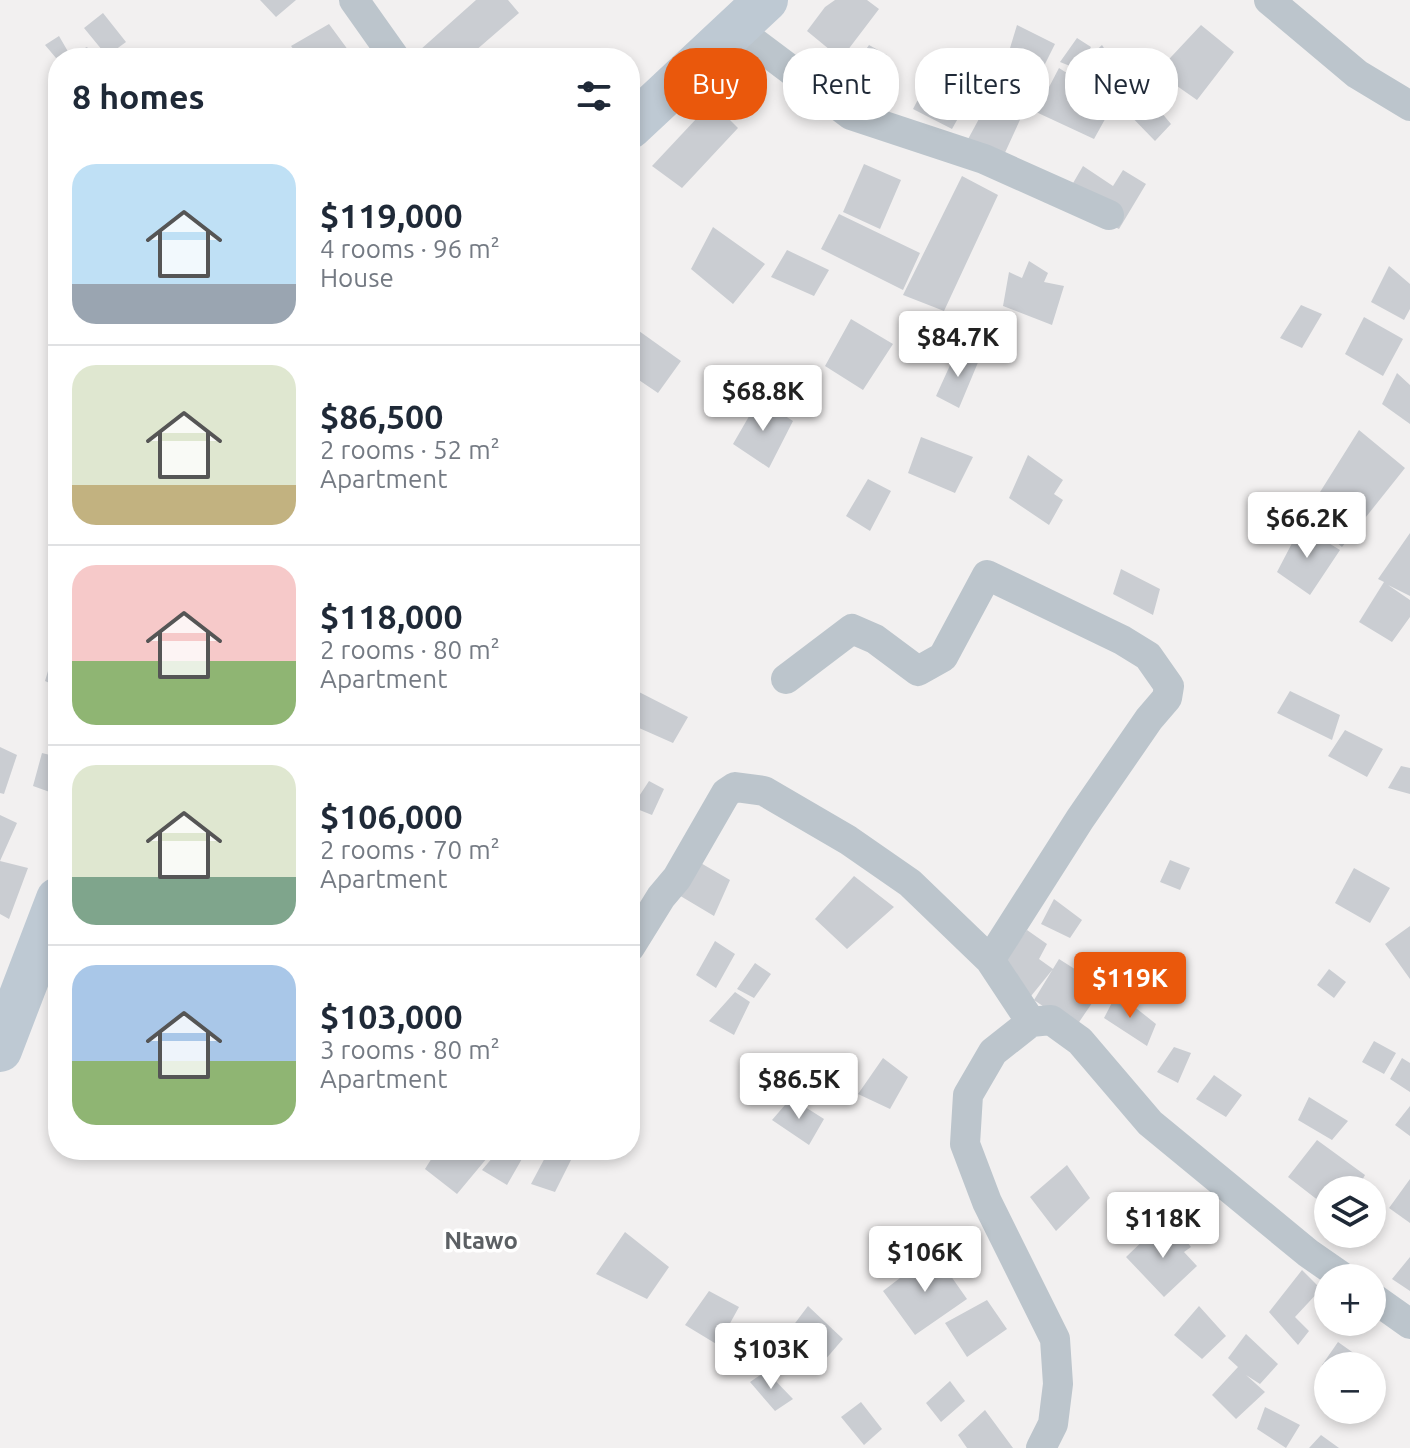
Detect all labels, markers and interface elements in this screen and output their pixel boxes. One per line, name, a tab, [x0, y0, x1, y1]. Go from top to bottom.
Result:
chip: Buy	[664, 48, 767, 120]
chip: Rent	[783, 48, 899, 120]
chip: Filters	[915, 48, 1049, 120]
chip: New	[1065, 48, 1178, 120]
icon: filters	[572, 74, 616, 118]
text: 8 homes	[72, 77, 205, 115]
icon: home	[136, 196, 232, 292]
text: $119,000	[320, 196, 463, 234]
text: 4 rooms · 96 m²	[320, 234, 500, 263]
text: House	[320, 263, 394, 292]
pin: $84.7K	[893, 311, 1023, 379]
text: $84.7K	[917, 322, 999, 351]
pin: $68.8K	[698, 365, 828, 433]
text: $68.8K	[722, 376, 804, 405]
icon: home	[136, 397, 232, 493]
text: $86,500	[320, 397, 443, 435]
text: 2 rooms · 52 m²	[320, 435, 500, 464]
text: Apartment	[320, 464, 447, 493]
pin: $66.2K	[1242, 492, 1372, 560]
text: $66.2K	[1266, 503, 1348, 532]
icon: home	[136, 597, 232, 693]
text: $118,000	[320, 597, 463, 635]
text: 2 rooms · 80 m²	[320, 635, 500, 664]
text: Apartment	[320, 664, 447, 693]
icon: home	[136, 797, 232, 893]
text: $106,000	[320, 797, 463, 835]
text: 2 rooms · 70 m²	[320, 835, 500, 864]
text: Apartment	[320, 864, 447, 893]
pin: $119K	[1074, 952, 1186, 1020]
text: $119K	[1092, 963, 1168, 992]
icon: home	[136, 997, 232, 1093]
text: $103,000	[320, 997, 463, 1035]
text: 3 rooms · 80 m²	[320, 1035, 500, 1064]
pin: $86.5K	[734, 1053, 864, 1121]
text: Apartment	[320, 1064, 447, 1093]
text: $86.5K	[758, 1064, 840, 1093]
map controls	[1314, 1176, 1386, 1424]
button: layers	[1314, 1176, 1386, 1248]
pin: $118K	[1107, 1192, 1219, 1260]
text: $118K	[1125, 1203, 1201, 1232]
pin: $106K	[869, 1226, 981, 1294]
district label: Ntawo	[444, 1227, 518, 1254]
text: $106K	[887, 1237, 963, 1266]
button: +	[1314, 1264, 1386, 1336]
pin: $103K	[715, 1323, 827, 1391]
text: $103K	[733, 1334, 809, 1363]
button: −	[1314, 1352, 1386, 1424]

